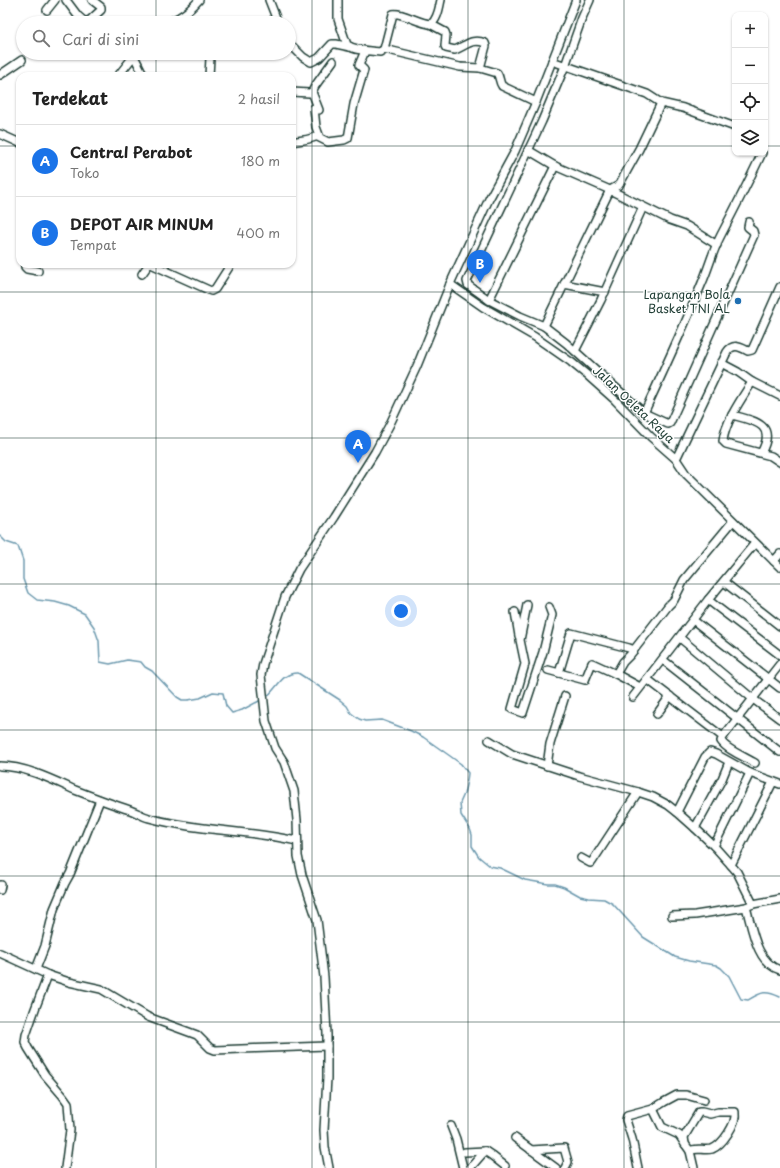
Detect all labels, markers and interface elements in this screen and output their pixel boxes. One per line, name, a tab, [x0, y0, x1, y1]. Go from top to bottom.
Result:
map controls	[732, 12, 768, 156]
button: +	[732, 12, 768, 48]
search box	[16, 16, 296, 60]
icon: search	[30, 27, 52, 49]
text: Cari di sini	[62, 27, 139, 50]
button: −	[732, 48, 768, 84]
button: locate	[732, 84, 768, 120]
text: Terdekat	[32, 85, 108, 111]
text: 2 hasil	[238, 89, 280, 108]
button: layers	[732, 120, 768, 156]
text: Central Perabot	[70, 140, 192, 163]
text: A	[40, 151, 50, 170]
text: 180 m	[241, 151, 280, 170]
text: Toko	[70, 163, 99, 182]
text: DEPOT AIR MINUM	[70, 212, 214, 235]
text: B	[41, 223, 49, 242]
text: 400 m	[237, 223, 280, 242]
text: Tempat	[70, 235, 116, 254]
pin: B	[467, 250, 493, 283]
place label: Lapangan Bola Basket TNI AL	[643, 285, 731, 317]
marker: Lapangan Bola Basket TNI AL	[733, 296, 743, 306]
street label: Jalan Oeleta Raya	[589, 361, 679, 447]
pin: A	[345, 430, 371, 463]
your location	[391, 601, 411, 621]

